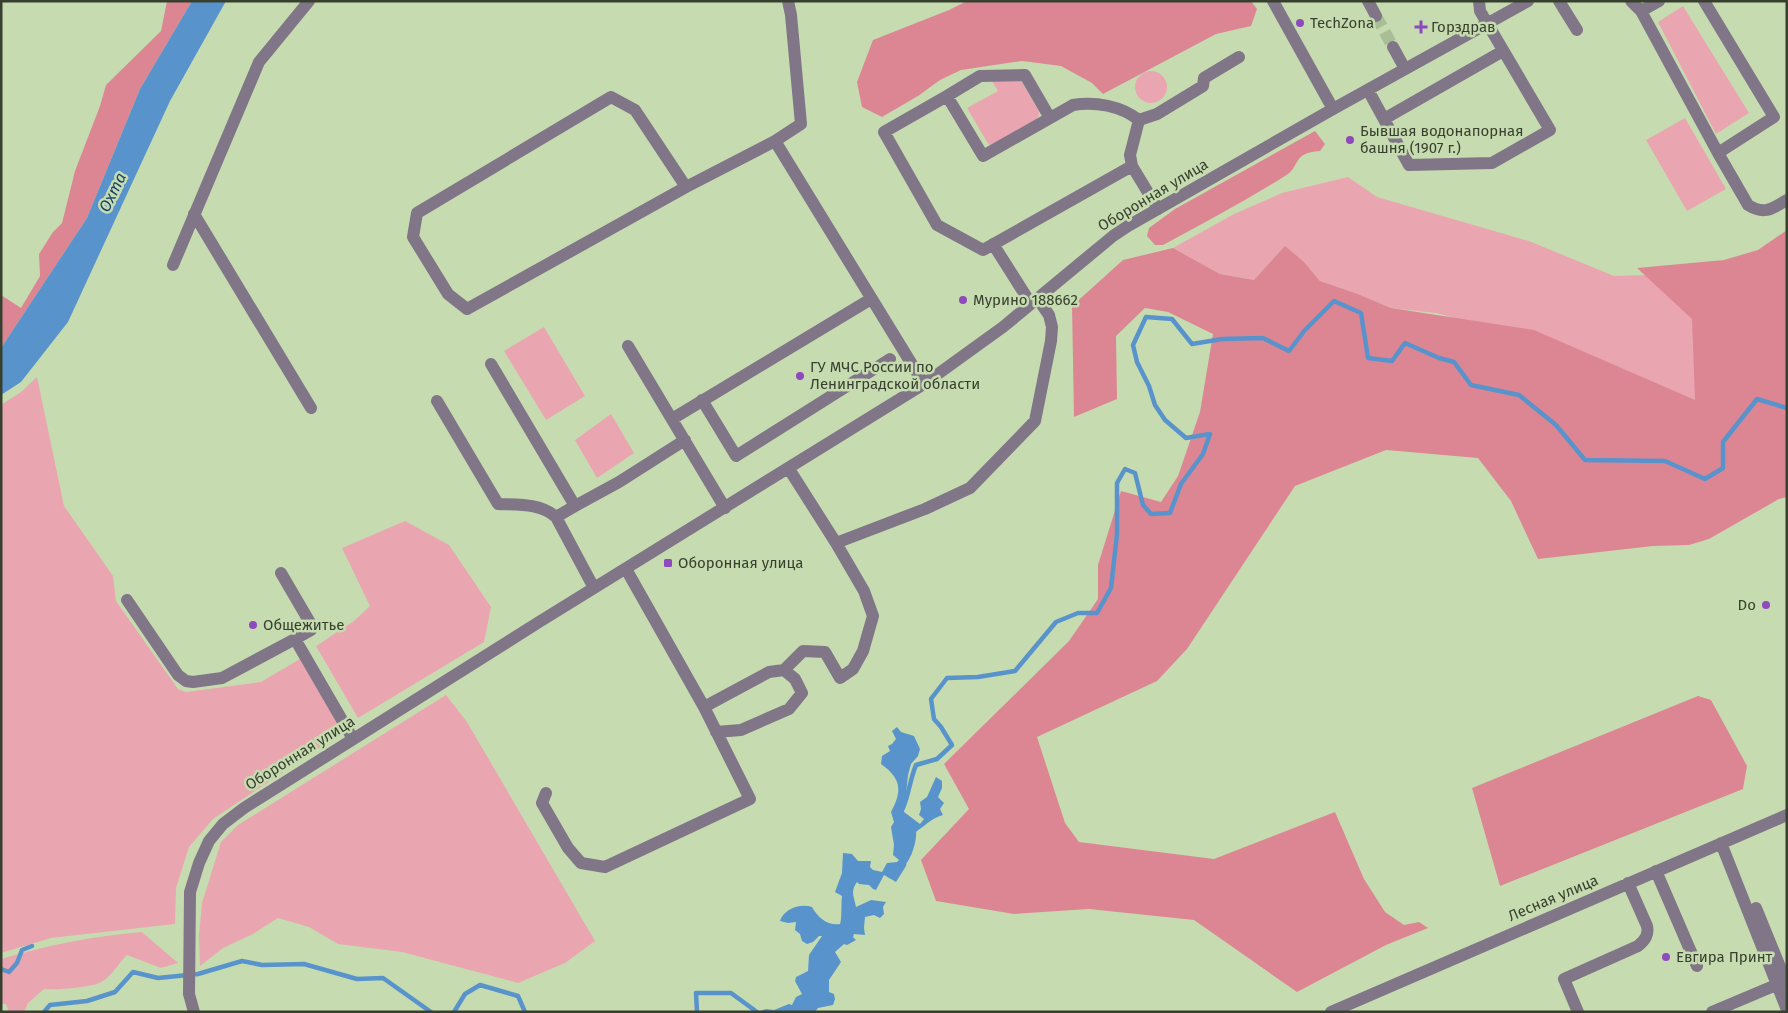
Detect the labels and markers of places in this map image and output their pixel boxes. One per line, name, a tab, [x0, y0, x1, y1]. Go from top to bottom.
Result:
place label: TechZona	[1310, 14, 1374, 32]
marker: TechZona	[1294, 17, 1306, 29]
place label: Горздрав	[1431, 18, 1496, 36]
marker: Горздрав	[1415, 21, 1427, 33]
place label: Бывшая водонапорная башня (1907 г.)	[1360, 122, 1524, 157]
marker: Бывшая водонапорная башня (1907 г.)	[1344, 134, 1356, 146]
place label: Мурино 188662	[973, 291, 1078, 309]
marker: Мурино 188662	[957, 294, 969, 306]
place label: ГУ МЧС России по Ленинградской области	[810, 358, 980, 393]
marker: ГУ МЧС России по Ленинградской области	[794, 370, 806, 382]
place label: Оборонная улица	[678, 554, 803, 572]
marker: Оборонная улица	[662, 557, 674, 569]
place label: Do	[1738, 596, 1756, 614]
marker: Do	[1760, 599, 1772, 611]
place label: Общежитье	[263, 616, 344, 634]
marker: Общежитье	[247, 619, 259, 631]
place label: Евгира Принт	[1676, 948, 1773, 966]
marker: Евгира Принт	[1660, 951, 1672, 963]

